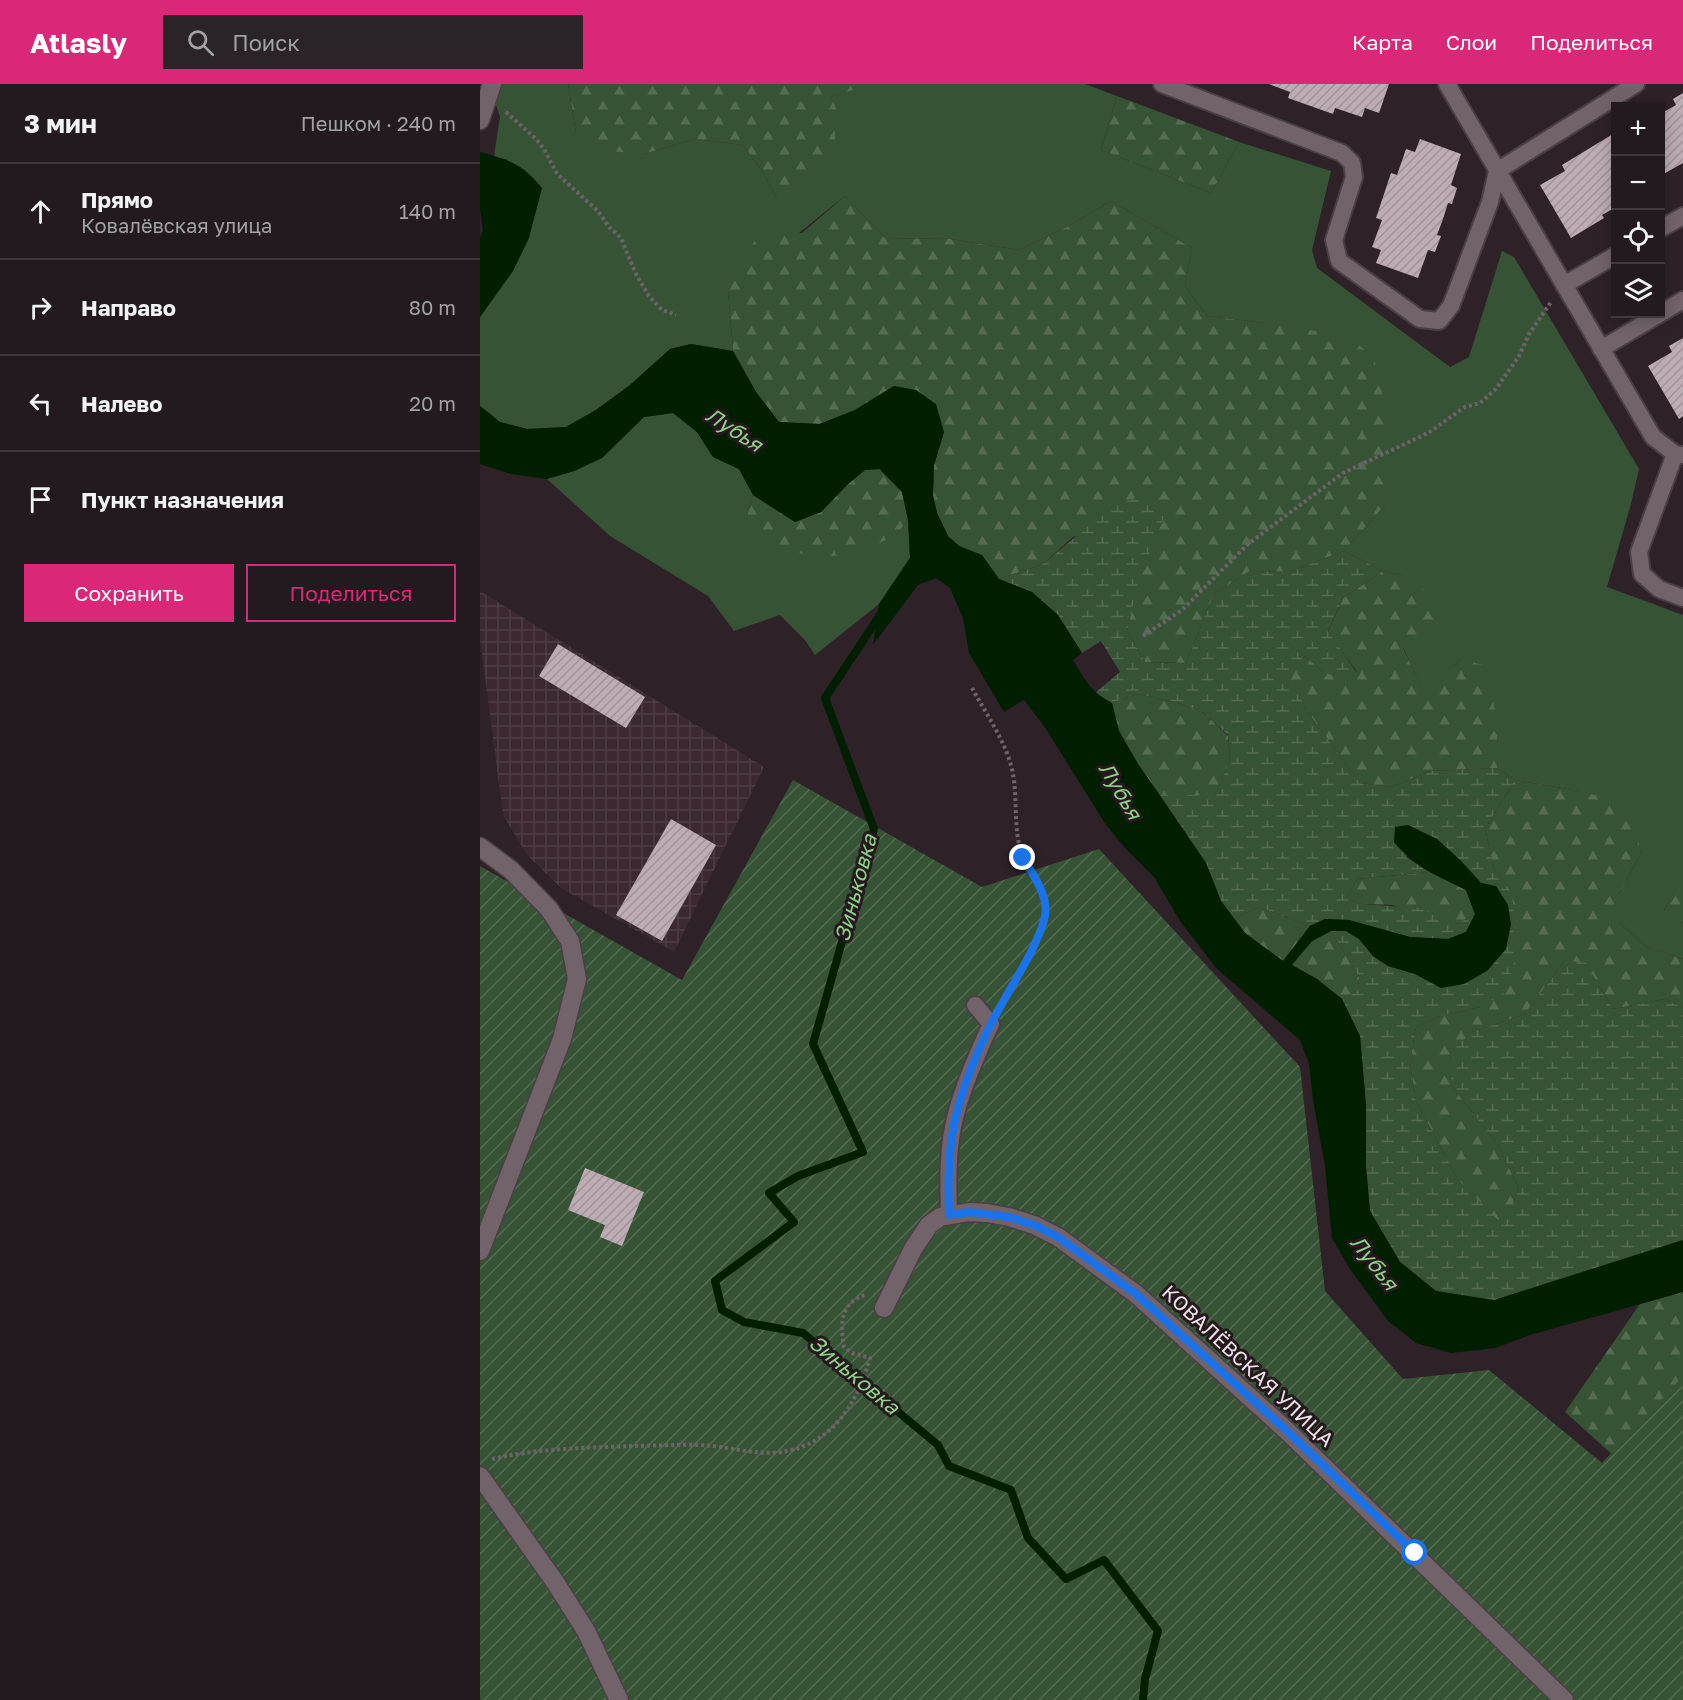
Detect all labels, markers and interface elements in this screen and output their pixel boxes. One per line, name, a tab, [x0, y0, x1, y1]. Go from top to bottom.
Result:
search box	[163, 15, 583, 69]
text: Atlasly	[30, 26, 127, 59]
icon: search	[184, 26, 217, 59]
text: Поиск	[232, 29, 300, 56]
text: Карта	[1352, 29, 1413, 55]
text: Слои	[1446, 29, 1497, 55]
text: Поделиться	[1530, 29, 1653, 55]
map controls	[1611, 102, 1665, 318]
button: +	[1611, 102, 1665, 156]
text: 3 мин	[24, 108, 97, 139]
text: Пешком · 240 m	[301, 111, 456, 135]
button: −	[1611, 156, 1665, 210]
text: Прямо	[81, 186, 153, 213]
icon: ahead	[24, 195, 57, 228]
text: 140 m	[399, 199, 456, 223]
button: locate	[1611, 210, 1665, 264]
text: Ковалёвская улица	[81, 213, 272, 237]
button: layers	[1611, 264, 1665, 318]
icon: right	[24, 291, 57, 324]
text: Направо	[81, 294, 176, 321]
text: 80 m	[409, 295, 456, 319]
icon: left	[24, 387, 57, 420]
text: Налево	[81, 390, 163, 417]
text: 20 m	[409, 391, 456, 415]
water label: Лубья	[701, 401, 769, 458]
icon: arrive	[24, 483, 57, 516]
text: Пункт назначения	[81, 486, 284, 513]
button: Сохранить	[24, 564, 234, 622]
button: Поделиться	[246, 564, 456, 622]
water label: Лубья	[1094, 757, 1149, 826]
water label: Зиньковка	[828, 830, 882, 944]
route end	[1009, 844, 1035, 870]
water label: Лубья	[1345, 1230, 1405, 1297]
street label: КОВАЛЁВСКАЯ УЛИЦА	[1158, 1279, 1340, 1451]
water label: Зиньковка	[804, 1329, 906, 1420]
route start	[1401, 1539, 1427, 1565]

